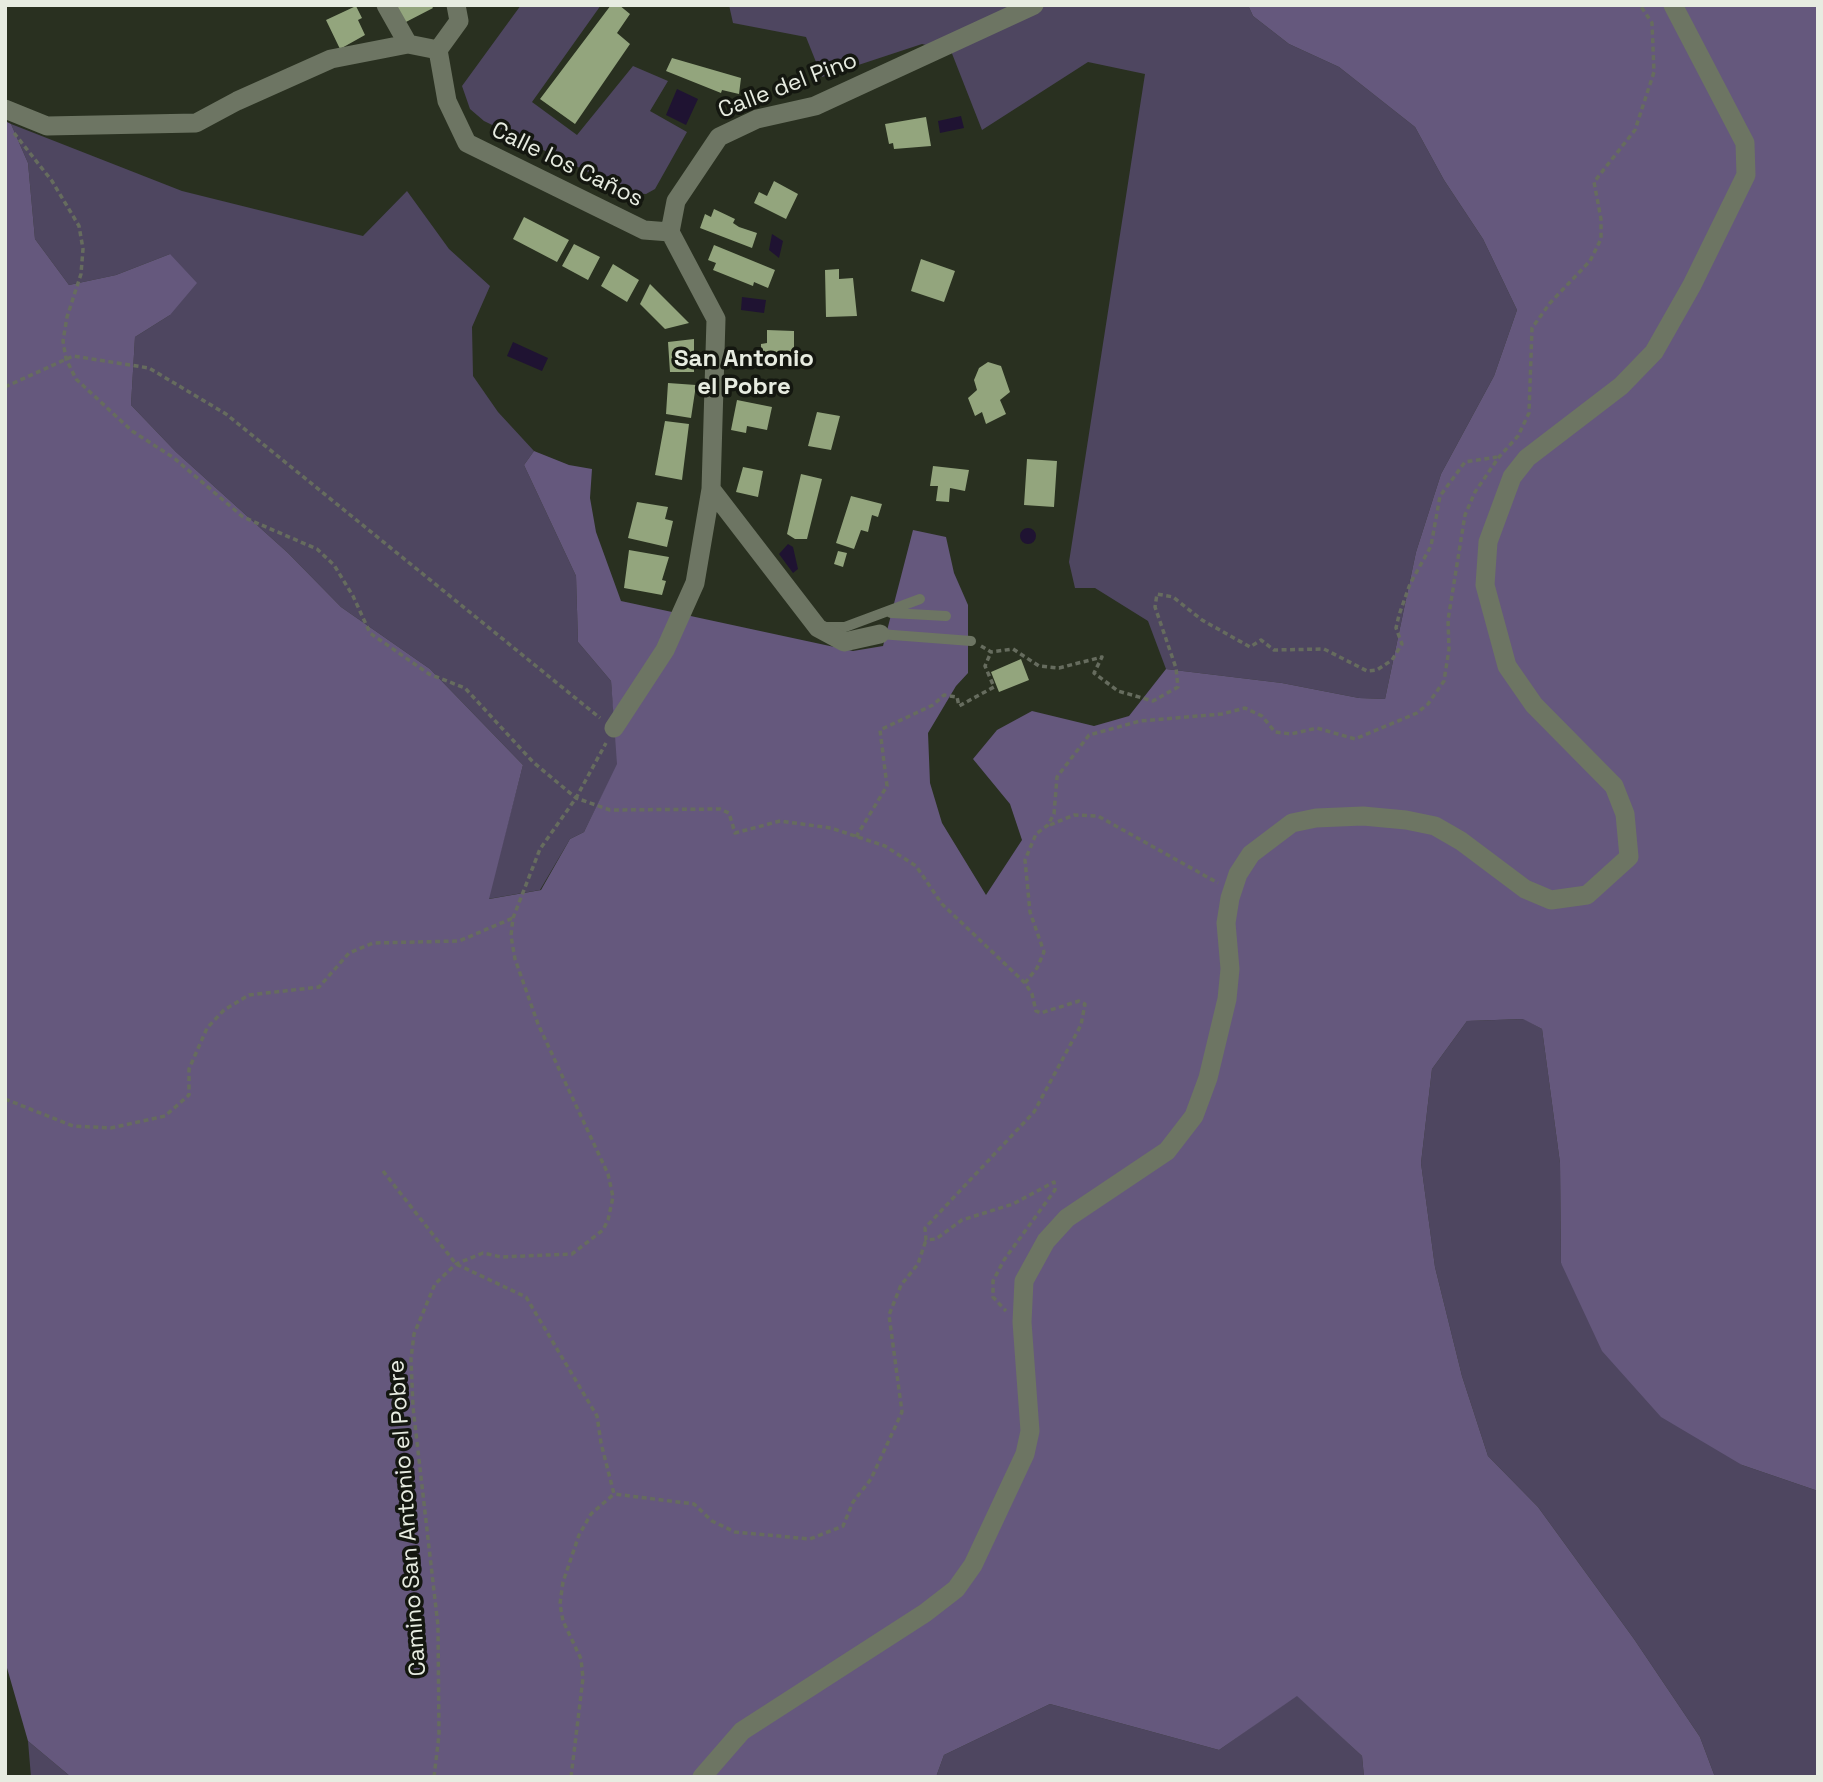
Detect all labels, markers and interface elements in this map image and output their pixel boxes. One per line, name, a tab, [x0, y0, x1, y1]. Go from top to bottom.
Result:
street label: Calle del Pino	[715, 47, 861, 125]
street label: Calle los Caños	[487, 116, 647, 214]
district label: San Antonio el Pobre	[674, 345, 814, 401]
street label: Camino San Antonio el Pobre	[383, 1359, 433, 1677]

